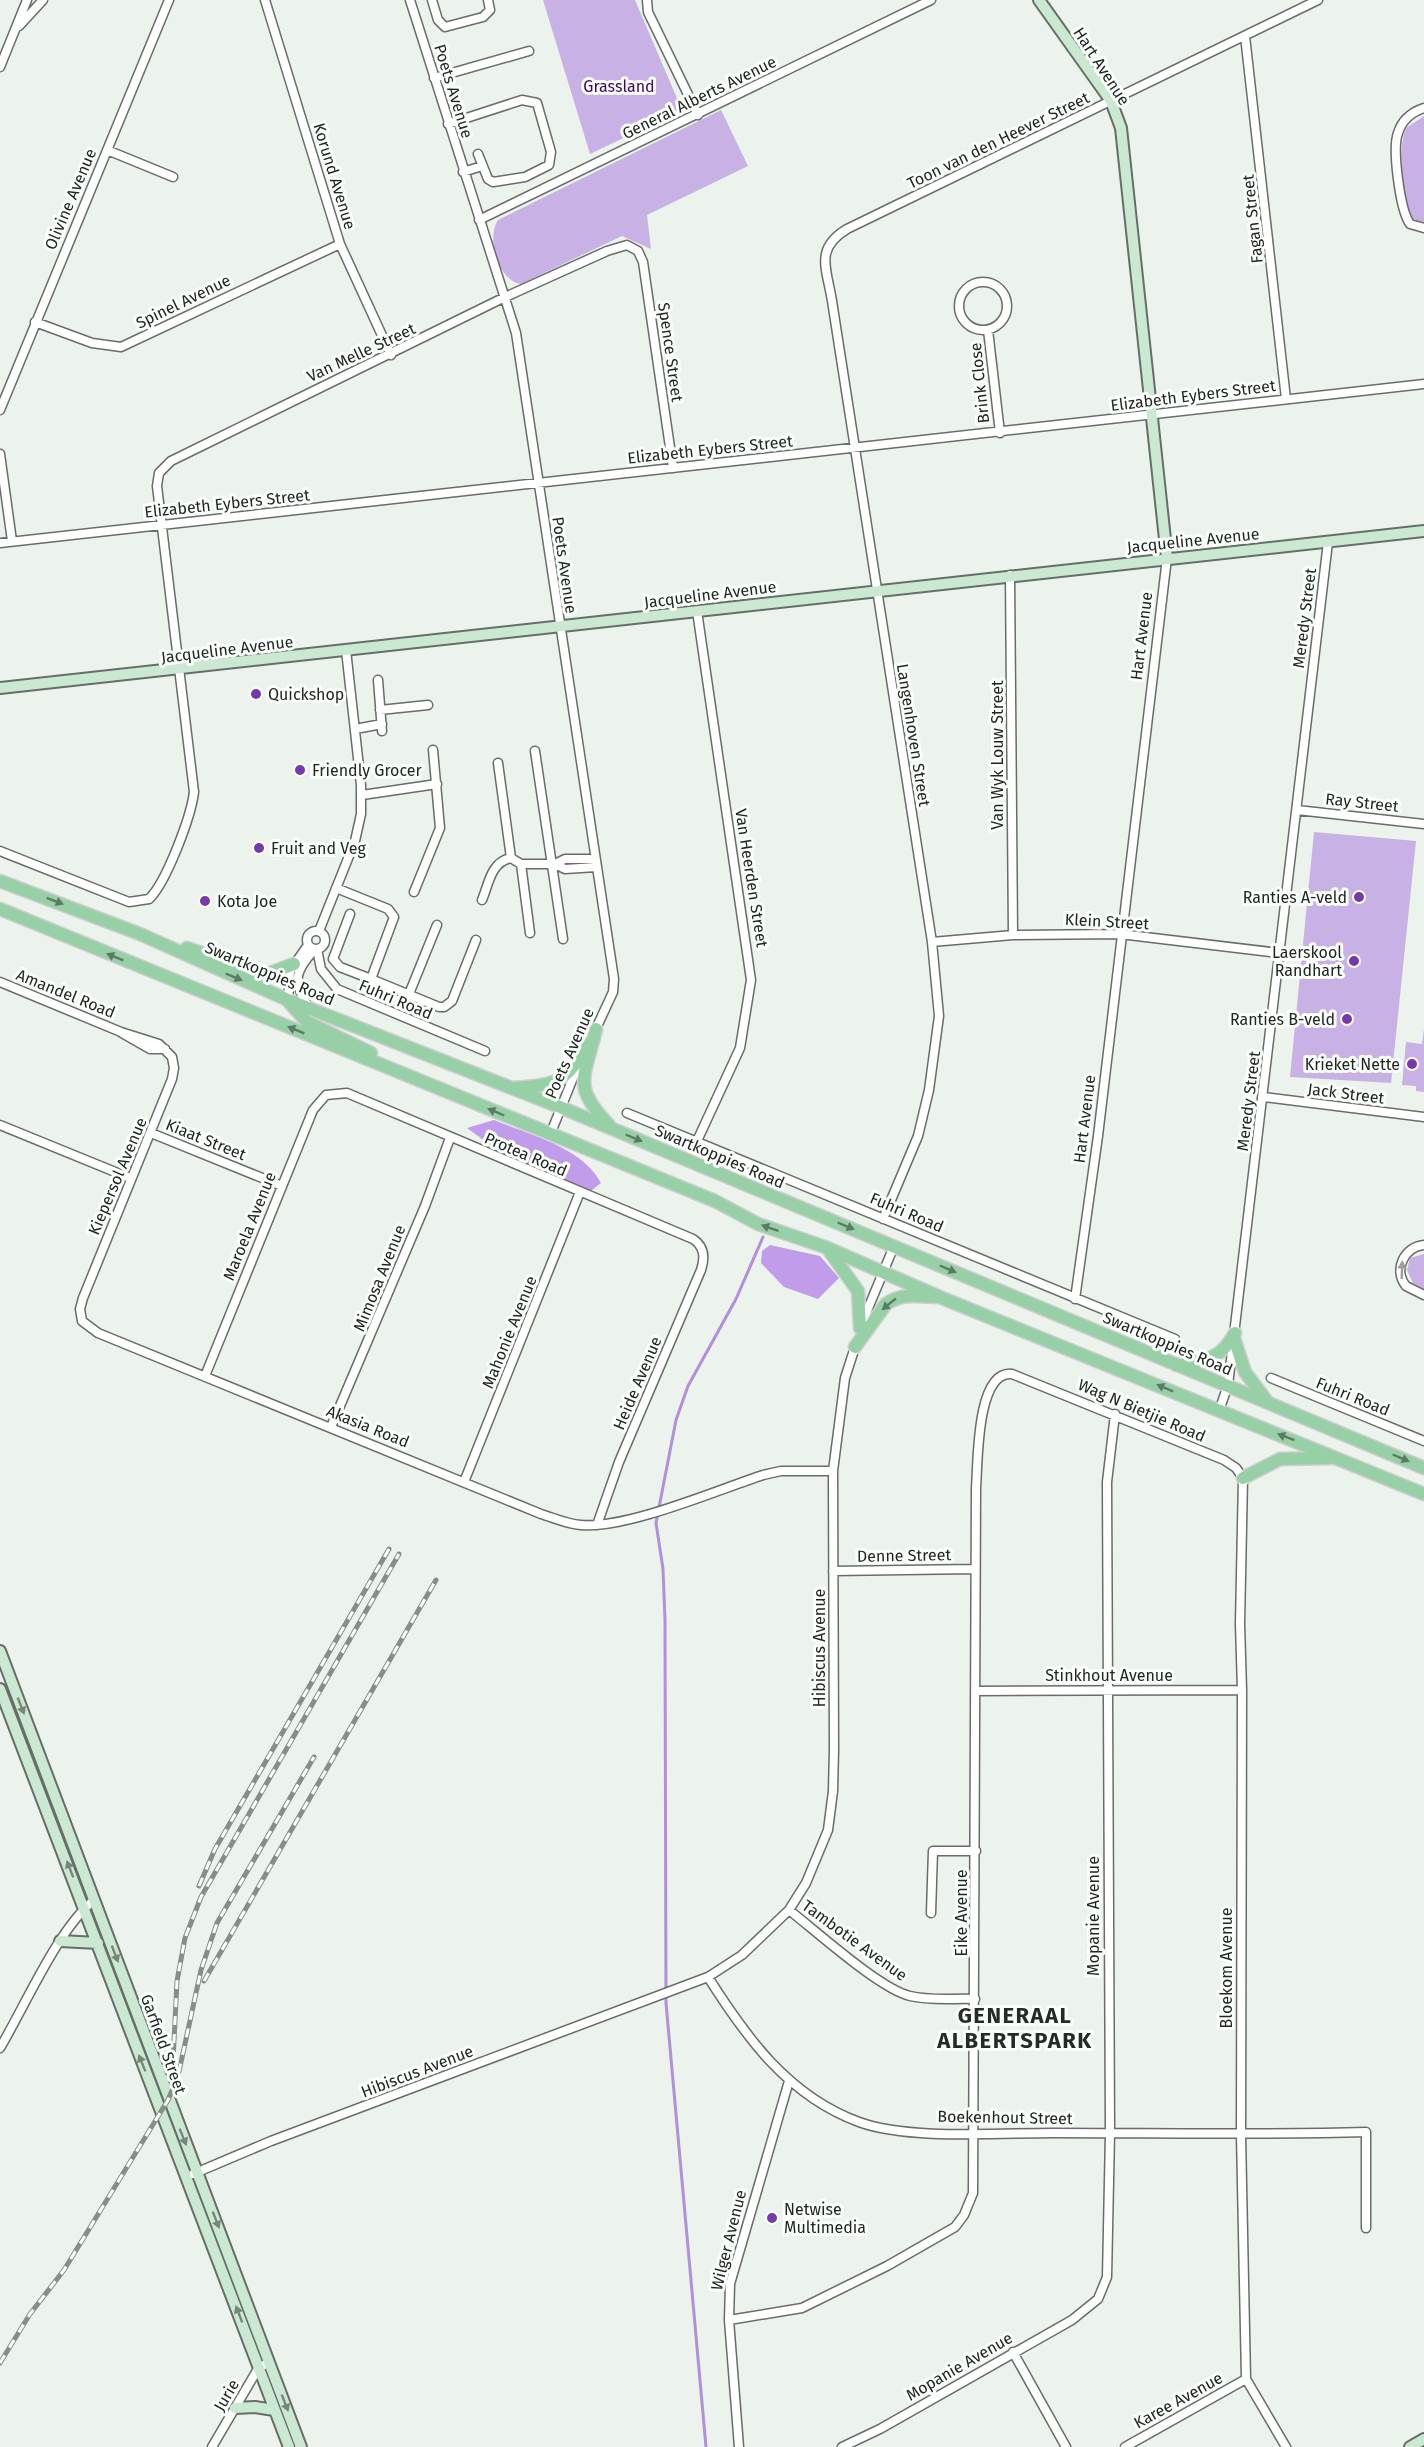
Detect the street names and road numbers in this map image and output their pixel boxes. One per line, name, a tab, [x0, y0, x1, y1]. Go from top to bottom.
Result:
street label: Hart Avenue	[1069, 24, 1134, 109]
street label: Poets Avenue	[430, 42, 477, 141]
street label: General Alberts Avenue	[619, 52, 779, 143]
street label: Toon van den Heever Street	[904, 88, 1093, 193]
street label: Korund Avenue	[309, 121, 360, 232]
street label: Olivine Avenue	[41, 146, 100, 253]
street label: Fagan Street	[1238, 173, 1267, 264]
street label: Spinel Avenue	[133, 270, 234, 333]
street label: Spence Street	[654, 301, 687, 403]
street label: Van Melle Street	[304, 319, 419, 386]
street label: Brink Close	[966, 342, 993, 424]
street label: Elizabeth Eybers Street	[1109, 376, 1277, 415]
street label: Elizabeth Eybers Street	[626, 431, 794, 468]
street label: Elizabeth Eybers Street	[143, 485, 311, 522]
street label: Poets Avenue	[548, 515, 581, 615]
street label: Jacqueline Avenue	[1126, 524, 1260, 557]
street label: Meredy Street	[1289, 567, 1320, 669]
street label: Jacqueline Avenue	[643, 577, 777, 612]
street label: Hart Avenue	[1127, 591, 1156, 681]
street label: Jacqueline Avenue	[160, 632, 294, 667]
street label: Langenhoven Street	[893, 662, 934, 808]
street label: Van Wyk Louw Street	[988, 680, 1007, 830]
street label: Ray Street	[1324, 789, 1400, 816]
street label: Van Heerden Street	[731, 808, 772, 949]
street label: Klein Street	[1064, 910, 1150, 933]
street label: Swartkoppies Road	[202, 938, 337, 1009]
street label: Amandel Road	[14, 965, 118, 1022]
street label: Fuhri Road	[356, 976, 435, 1023]
street label: Poets Avenue	[541, 1005, 598, 1102]
street label: Meredy Street	[1233, 1050, 1264, 1152]
street label: Hart Avenue	[1070, 1074, 1099, 1164]
street label: Jack Street	[1307, 1079, 1386, 1108]
street label: Kiepersol Avenue	[84, 1115, 151, 1238]
street label: Kiaat Street	[163, 1115, 249, 1164]
street label: Swartkoppies Road	[652, 1121, 787, 1192]
street label: Protea Road	[482, 1129, 570, 1180]
street label: Maroela Avenue	[219, 1169, 280, 1283]
street label: Fuhri Road	[867, 1189, 946, 1236]
street label: Mimosa Avenue	[349, 1222, 410, 1334]
street label: Mahonie Avenue	[478, 1273, 541, 1391]
street label: Swartkoppies Road	[1100, 1308, 1235, 1379]
street label: Heide Avenue	[609, 1334, 666, 1433]
street label: Fuhri Road	[1313, 1373, 1392, 1420]
street label: Wag N Bietjie Road	[1075, 1375, 1208, 1446]
street label: Akasia Road	[324, 1401, 412, 1452]
street label: Denne Street	[857, 1545, 951, 1566]
street label: Hibiscus Avenue	[810, 1589, 829, 1707]
street label: Stinkhout Avenue	[1045, 1666, 1173, 1685]
street label: Mopanie Avenue	[1084, 1856, 1103, 1976]
street label: Eike Avenue	[952, 1869, 971, 1957]
street label: Tambotie Avenue	[799, 1896, 911, 1985]
street label: Bloekom Avenue	[1217, 1908, 1236, 2028]
street label: Garfield Street	[137, 1992, 190, 2097]
street label: Hibiscus Avenue	[358, 2041, 476, 2102]
street label: Boekenhout Street	[937, 2107, 1073, 2128]
street label: Wilger Avenue	[707, 2188, 750, 2292]
street label: Mopanie Avenue	[903, 2328, 1016, 2405]
street label: Karee Avenue	[1131, 2368, 1226, 2433]
street label: Jurie	[210, 2376, 243, 2415]

